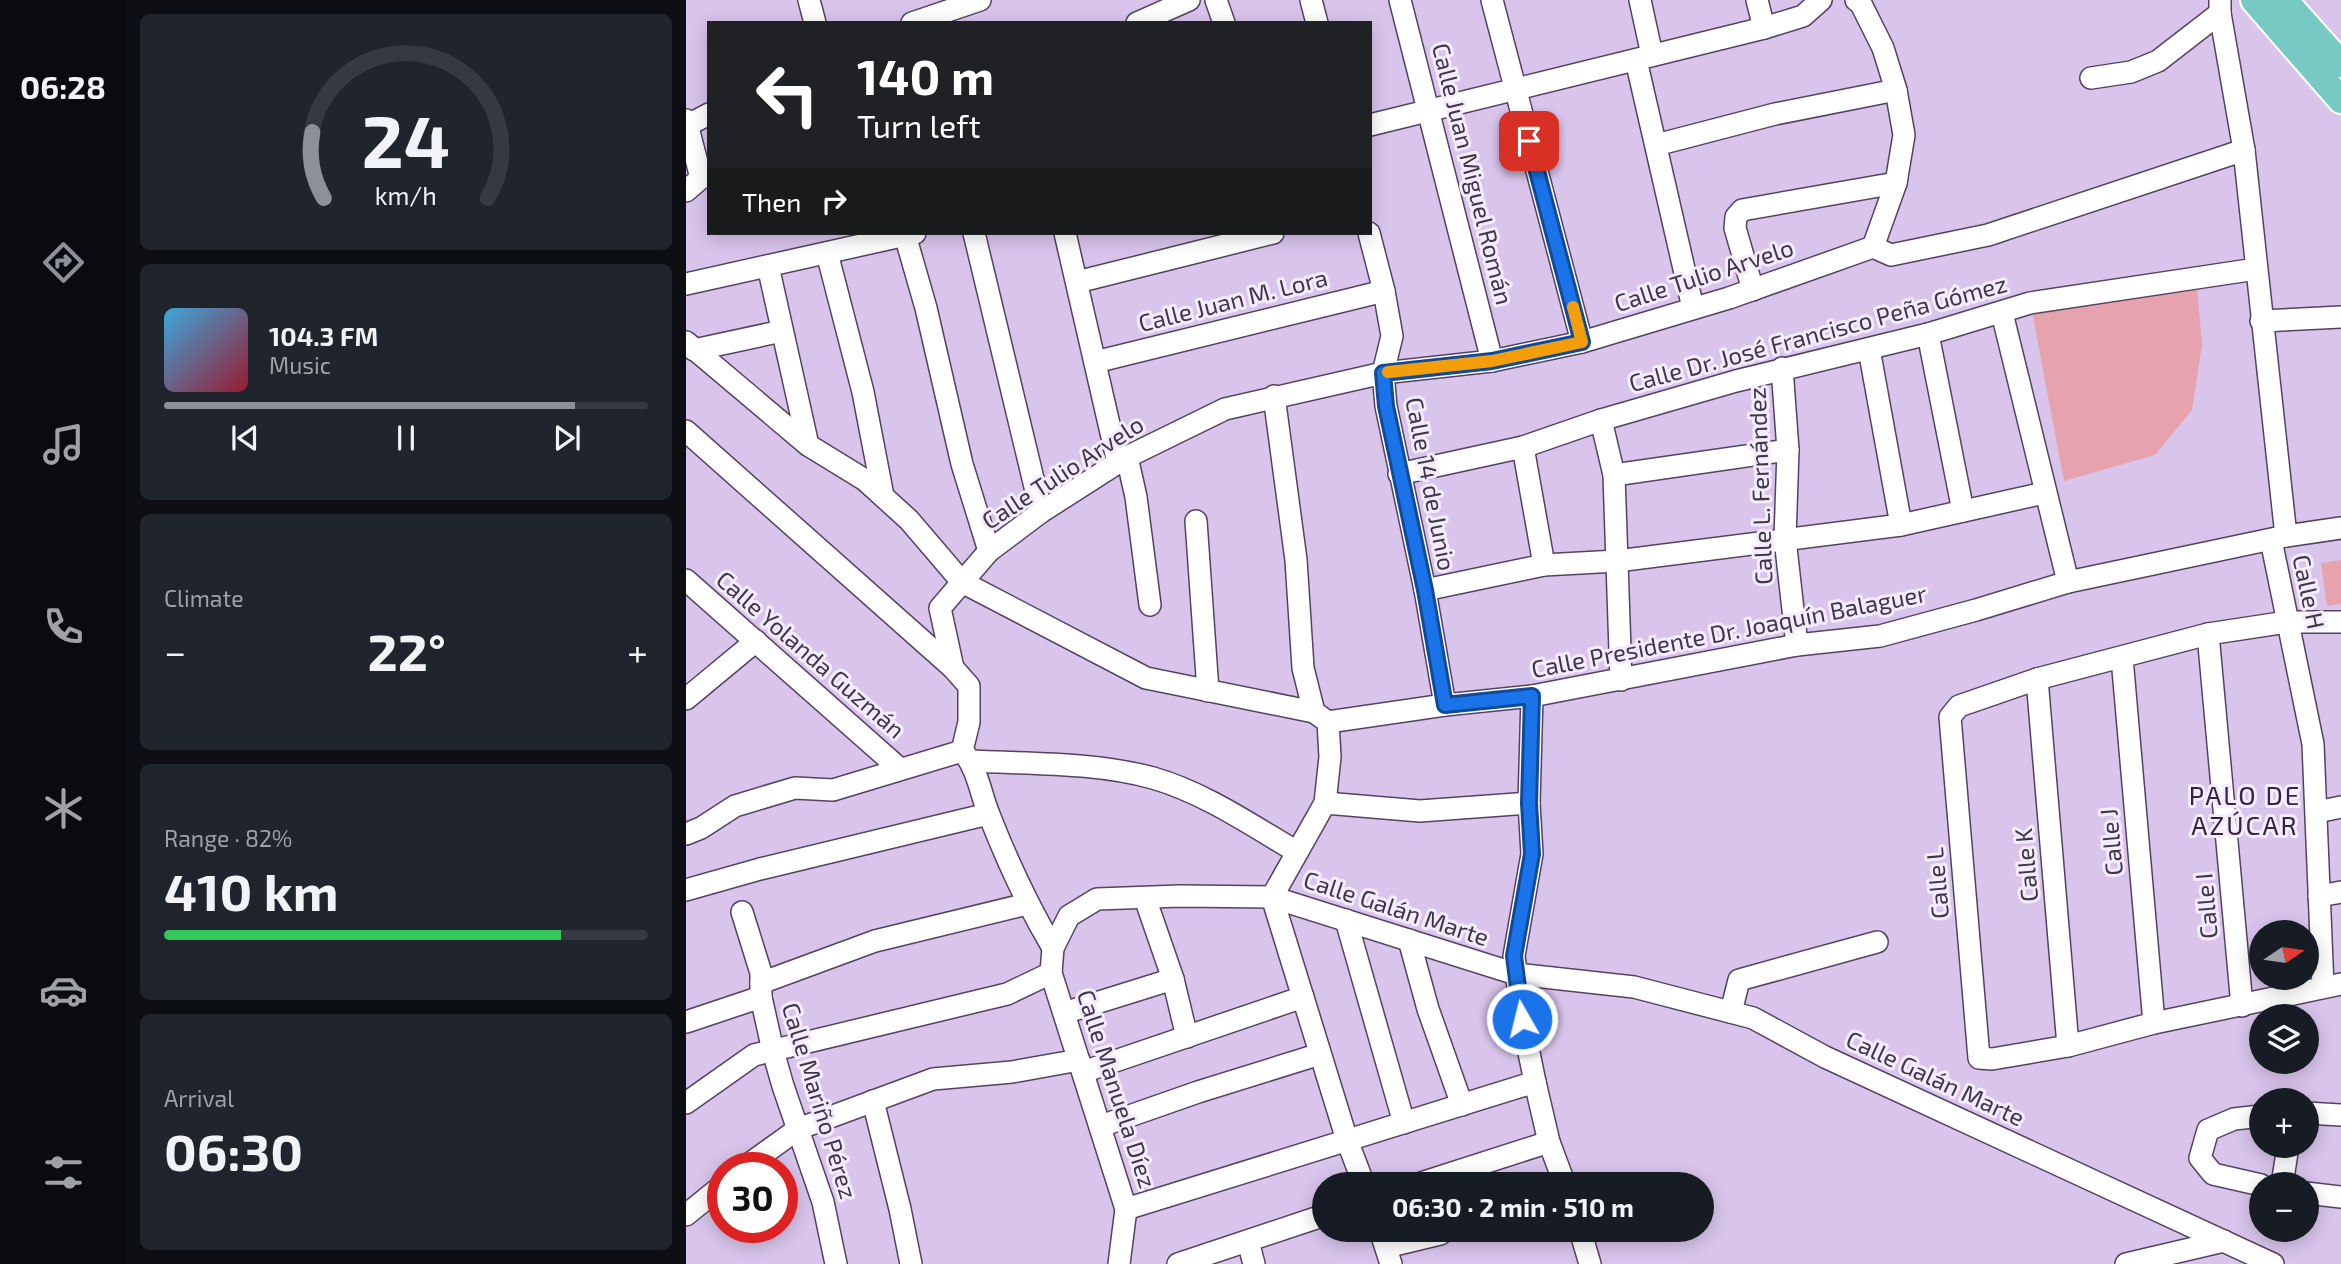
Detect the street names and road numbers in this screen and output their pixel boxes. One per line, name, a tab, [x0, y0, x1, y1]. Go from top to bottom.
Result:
street label: Calle Juan Miguel Román	[1427, 40, 1520, 307]
street label: Calle Tulio Arvelo	[1610, 232, 1797, 317]
street label: Calle Juan M. Lora	[1135, 262, 1330, 337]
street label: Calle Dr. José Francisco Peña Gómez	[1625, 268, 2010, 397]
street label: Calle L. Fernández	[1742, 387, 1777, 585]
street label: Calle 14 de Junio	[1400, 395, 1462, 573]
street label: Calle Tulio Arvelo	[976, 409, 1148, 535]
street label: Calle H	[2287, 552, 2331, 632]
street label: Calle Yolanda Guzmán	[711, 564, 911, 744]
street label: Calle Presidente Dr. Joaquín Balaguer	[1529, 578, 1929, 683]
street label: Calle J	[2093, 807, 2128, 877]
street label: Calle K	[2008, 827, 2043, 903]
street label: Calle L	[1919, 846, 1954, 920]
street label: Calle Galán Marte	[1300, 864, 1493, 951]
street label: Calle I	[2188, 872, 2223, 940]
street label: Calle Manuela Díez	[1072, 986, 1163, 1191]
street label: Calle Mariño Pérez	[777, 999, 864, 1202]
street label: Calle Galán Marte	[1842, 1024, 2029, 1132]

